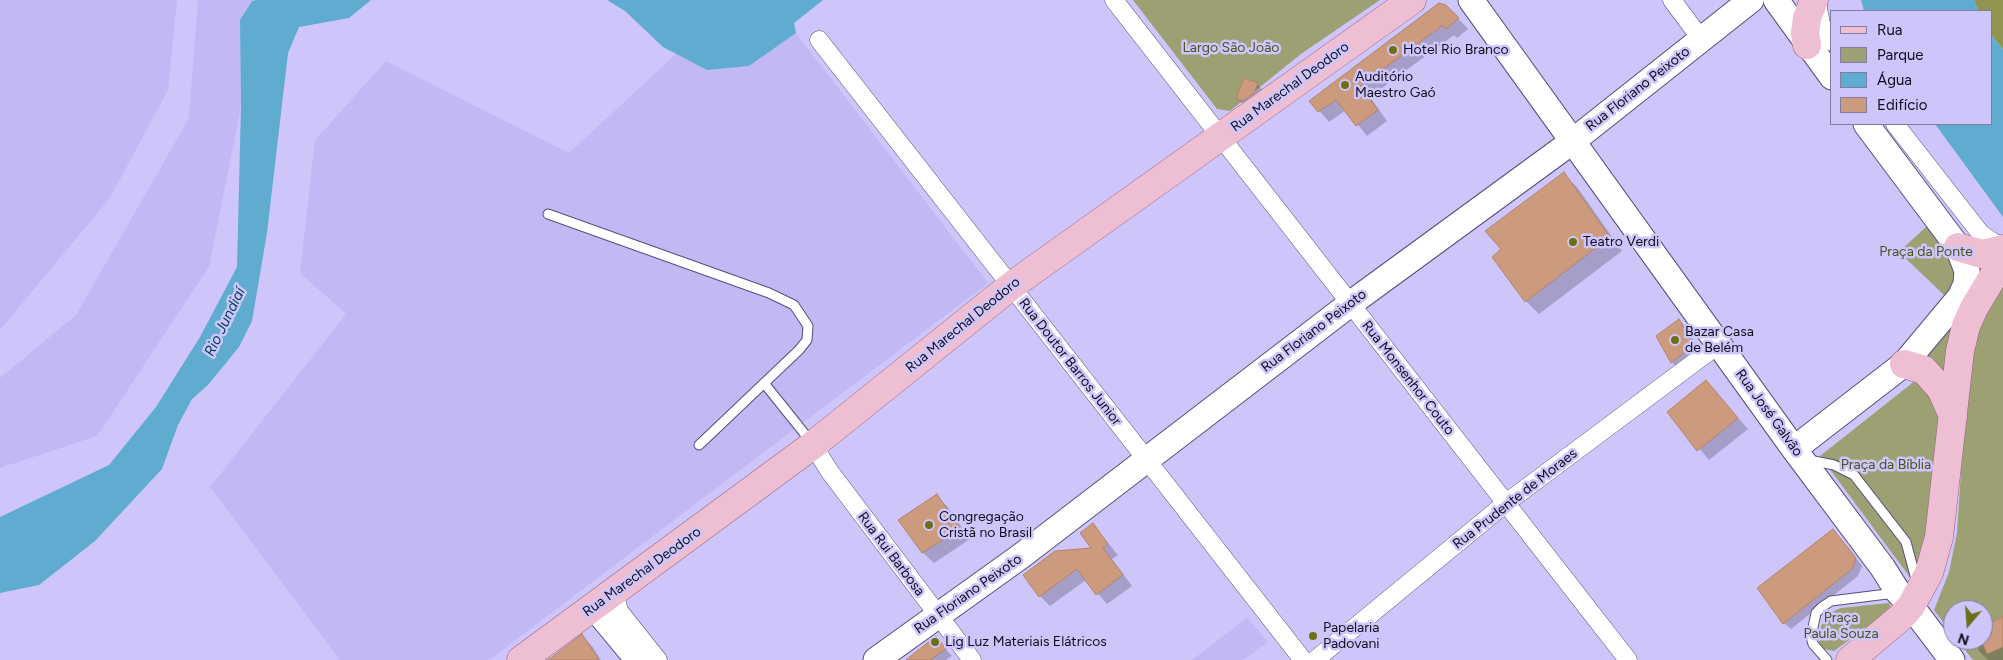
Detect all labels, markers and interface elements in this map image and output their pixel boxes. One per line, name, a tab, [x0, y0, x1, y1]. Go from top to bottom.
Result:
legend	[1830, 10, 1993, 125]
text: Rua	[1877, 21, 1902, 39]
street label: Rua Marechal Deodoro	[1228, 38, 1352, 136]
park label: Largo São João	[1183, 40, 1279, 56]
place label: Hotel Rio Branco	[1403, 42, 1509, 58]
street label: Rua Floriano Peixoto	[1583, 43, 1693, 135]
marker: Hotel Rio Branco	[1387, 44, 1399, 56]
text: Parque	[1877, 46, 1924, 64]
place label: Auditório Maestro Gaó	[1355, 69, 1436, 102]
text: Água	[1877, 71, 1912, 89]
marker: Auditório Maestro Gaó	[1339, 79, 1351, 91]
text: Edifício	[1877, 96, 1927, 114]
place label: Teatro Verdi	[1583, 234, 1659, 250]
marker: Teatro Verdi	[1567, 236, 1579, 248]
park label: Praça da Ponte	[1879, 244, 1973, 260]
street label: Rua Marechal Deodoro	[902, 274, 1024, 376]
water label: Rio Jundiaí	[201, 285, 249, 359]
street label: Rua Floriano Peixoto	[1258, 286, 1370, 376]
street label: Rua Doutor Barros Junior	[1015, 295, 1125, 429]
street label: Rua Monsenhor Couto	[1358, 317, 1458, 439]
place label: Bazar Casa de Belém	[1685, 324, 1754, 357]
marker: Bazar Casa de Belém	[1669, 334, 1681, 346]
street label: Rua José Galvão	[1732, 366, 1806, 460]
street label: Rua Prudente de Moraes	[1450, 445, 1580, 553]
park label: Praça da Bíblia	[1841, 457, 1931, 473]
street label: Rua Rui Barbosa	[854, 509, 928, 599]
place label: Congregação Cristã no Brasil	[939, 509, 1032, 542]
marker: Congregação Cristã no Brasil	[923, 519, 935, 531]
street label: Rua Marechal Deodoro	[580, 523, 704, 621]
street label: Rua Floriano Peixoto	[911, 551, 1025, 637]
north arrow	[1943, 600, 1993, 650]
park label: Praça Paula Souza	[1803, 610, 1879, 642]
place label: Papelaria Padovani	[1323, 620, 1380, 652]
text: N	[1956, 629, 1971, 649]
marker: Papelaria Padovani	[1307, 630, 1319, 642]
place label: Lig Luz Materiais Elátricos	[945, 634, 1107, 650]
marker: Lig Luz Materiais Elátricos	[929, 636, 941, 648]

